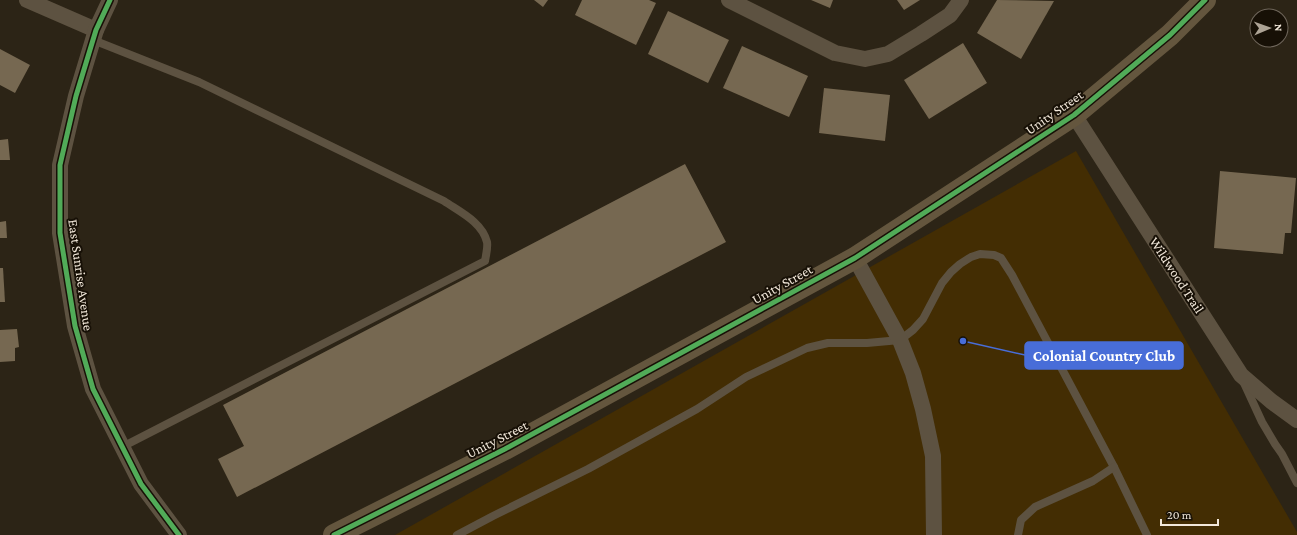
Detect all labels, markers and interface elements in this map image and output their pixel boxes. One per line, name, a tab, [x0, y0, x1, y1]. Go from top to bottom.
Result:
north arrow	[1249, 8, 1289, 48]
text: N	[1273, 24, 1285, 32]
street label: Unity Street	[1022, 86, 1086, 138]
street label: East Sunrise Avenue	[65, 218, 97, 332]
street label: Wildwood Trail	[1146, 234, 1208, 316]
street label: Unity Street	[749, 261, 815, 307]
callout: Colonial Country Club	[1025, 342, 1183, 369]
text: Colonial Country Club	[1033, 348, 1175, 364]
street label: Unity Street	[464, 417, 531, 461]
scale bar	[1161, 501, 1218, 527]
text: 20 m	[1167, 508, 1192, 522]

